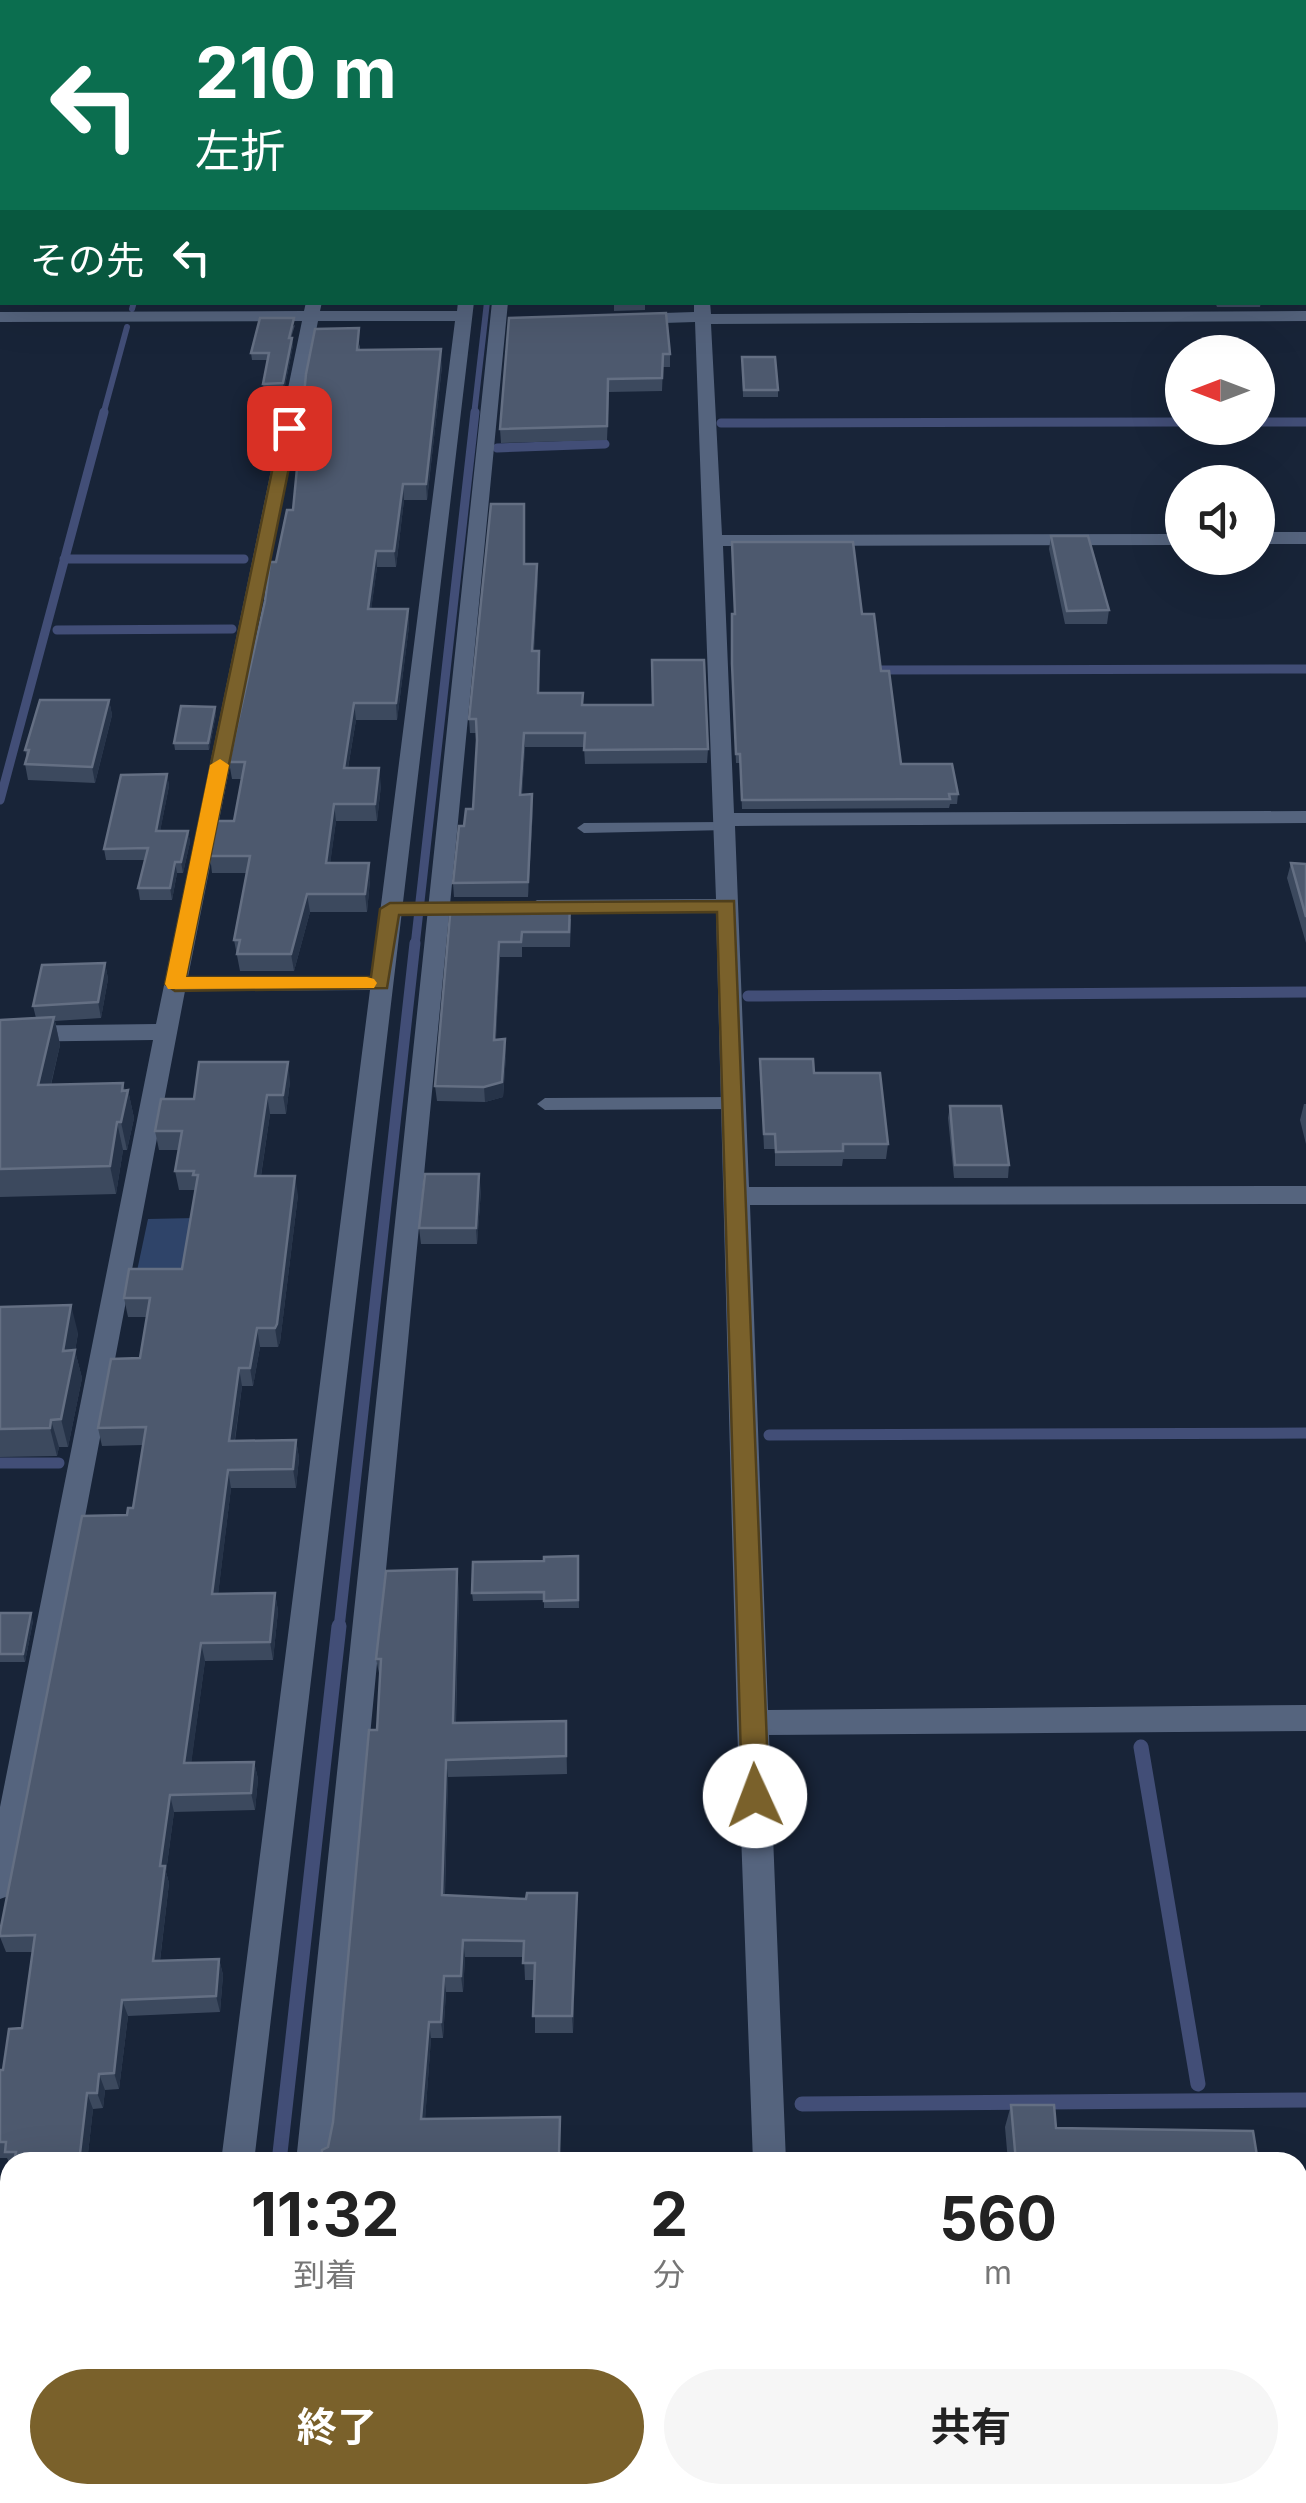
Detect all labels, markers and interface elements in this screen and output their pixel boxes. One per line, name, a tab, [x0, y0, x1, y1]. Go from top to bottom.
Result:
text: 210 m	[195, 30, 397, 115]
icon: left	[30, 40, 160, 170]
text: 左折	[195, 123, 285, 178]
icon: left	[164, 230, 219, 285]
text: その先	[30, 237, 144, 283]
north arrow	[1165, 335, 1275, 445]
map controls	[1165, 335, 1275, 575]
pin	[247, 386, 332, 471]
icon: arrive	[262, 401, 317, 456]
button: sound	[1165, 465, 1275, 575]
position arrow	[703, 1744, 807, 1848]
text: 11:32	[251, 2178, 399, 2250]
text: 2	[650, 2178, 688, 2250]
text: 560	[939, 2182, 1057, 2254]
text: m	[984, 2253, 1012, 2292]
text: 到着	[293, 2255, 357, 2294]
text: 分	[653, 2255, 685, 2294]
button: 終了	[30, 2369, 644, 2484]
button: 共有	[664, 2369, 1278, 2484]

